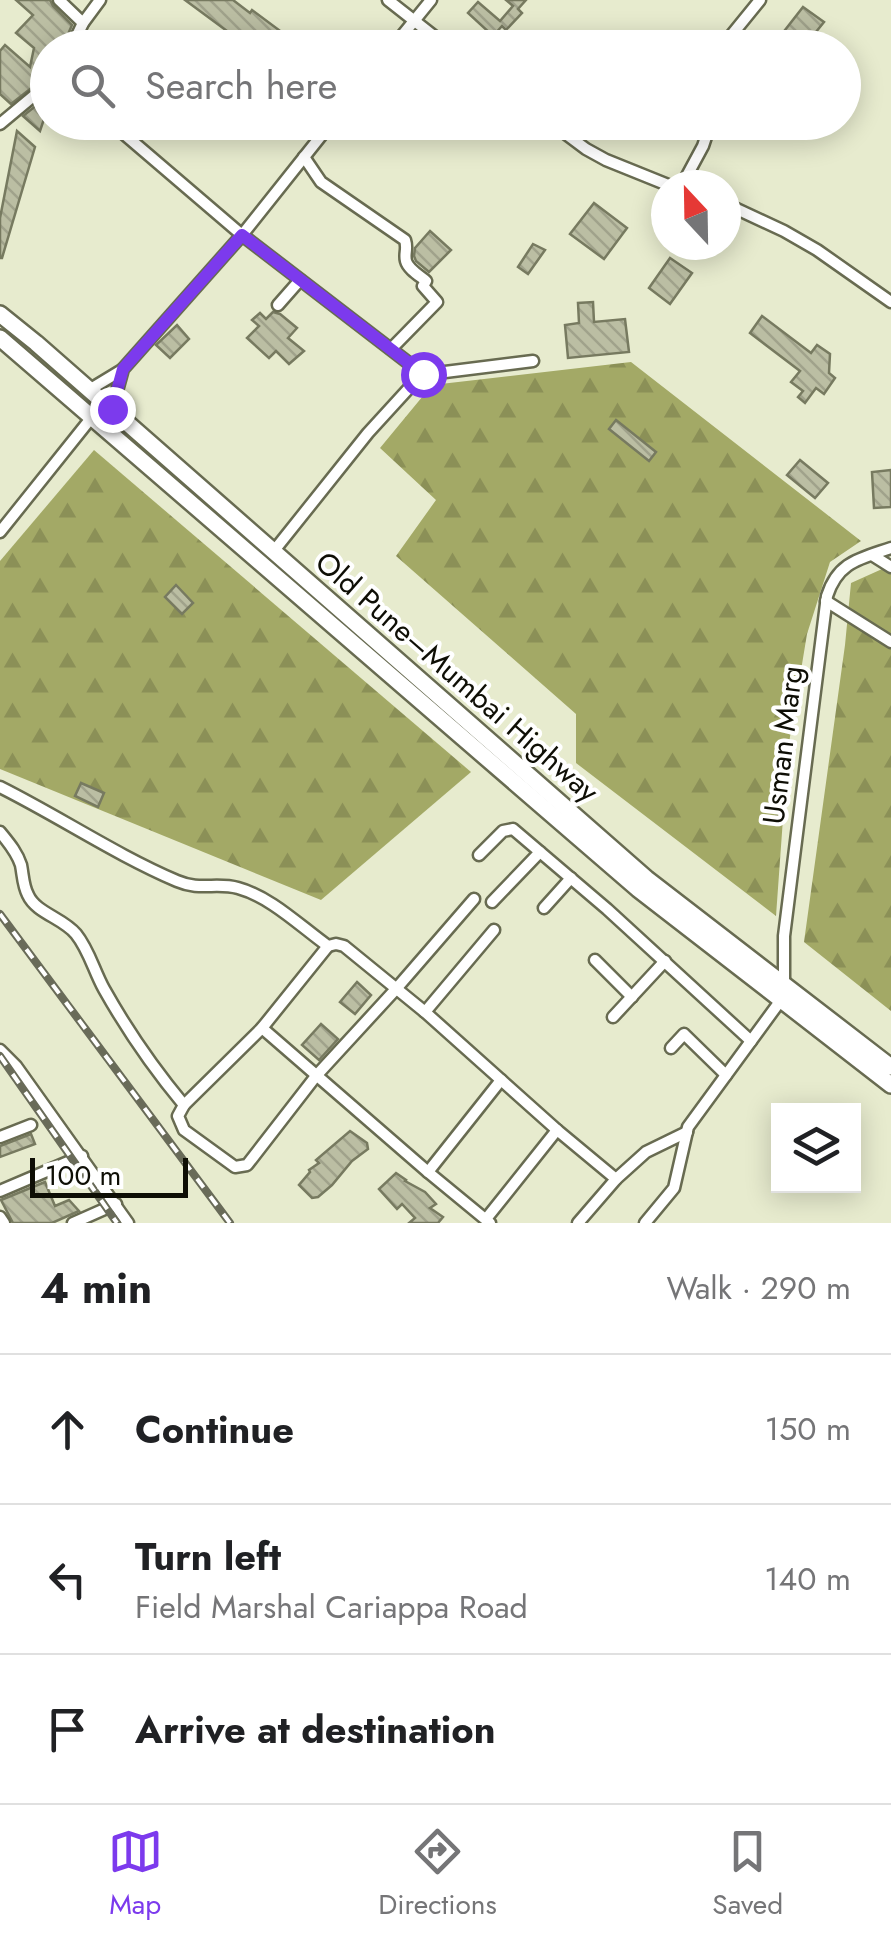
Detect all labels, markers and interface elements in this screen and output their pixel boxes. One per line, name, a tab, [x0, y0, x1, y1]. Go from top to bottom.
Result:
search box	[30, 30, 861, 140]
icon: search	[65, 58, 120, 113]
text: Search here	[145, 58, 337, 113]
north arrow	[651, 170, 741, 260]
route start	[401, 352, 447, 398]
route end	[90, 387, 136, 433]
street label: Old Pune–Mumbai Highway	[306, 541, 609, 813]
street label: Usman Marg	[751, 663, 814, 827]
map controls	[771, 1103, 861, 1193]
button: layers	[771, 1103, 861, 1193]
scale bar	[30, 1153, 188, 1198]
text: 100 m	[45, 1155, 121, 1196]
text: 4 min	[40, 1258, 152, 1319]
text: Walk · 290 m	[666, 1265, 851, 1311]
icon: ahead	[40, 1402, 95, 1457]
text: Continue	[135, 1402, 294, 1457]
text: 150 m	[765, 1406, 851, 1452]
text: Turn left	[135, 1529, 281, 1584]
icon: left	[40, 1552, 95, 1607]
text: 140 m	[764, 1556, 851, 1602]
text: Field Marshal Cariappa Road	[135, 1584, 528, 1630]
icon: arrive	[40, 1702, 95, 1757]
text: Arrive at destination	[135, 1702, 496, 1757]
tab: Map	[108, 1824, 163, 1925]
tab: Directions	[378, 1824, 497, 1925]
tab: Saved	[712, 1824, 783, 1925]

